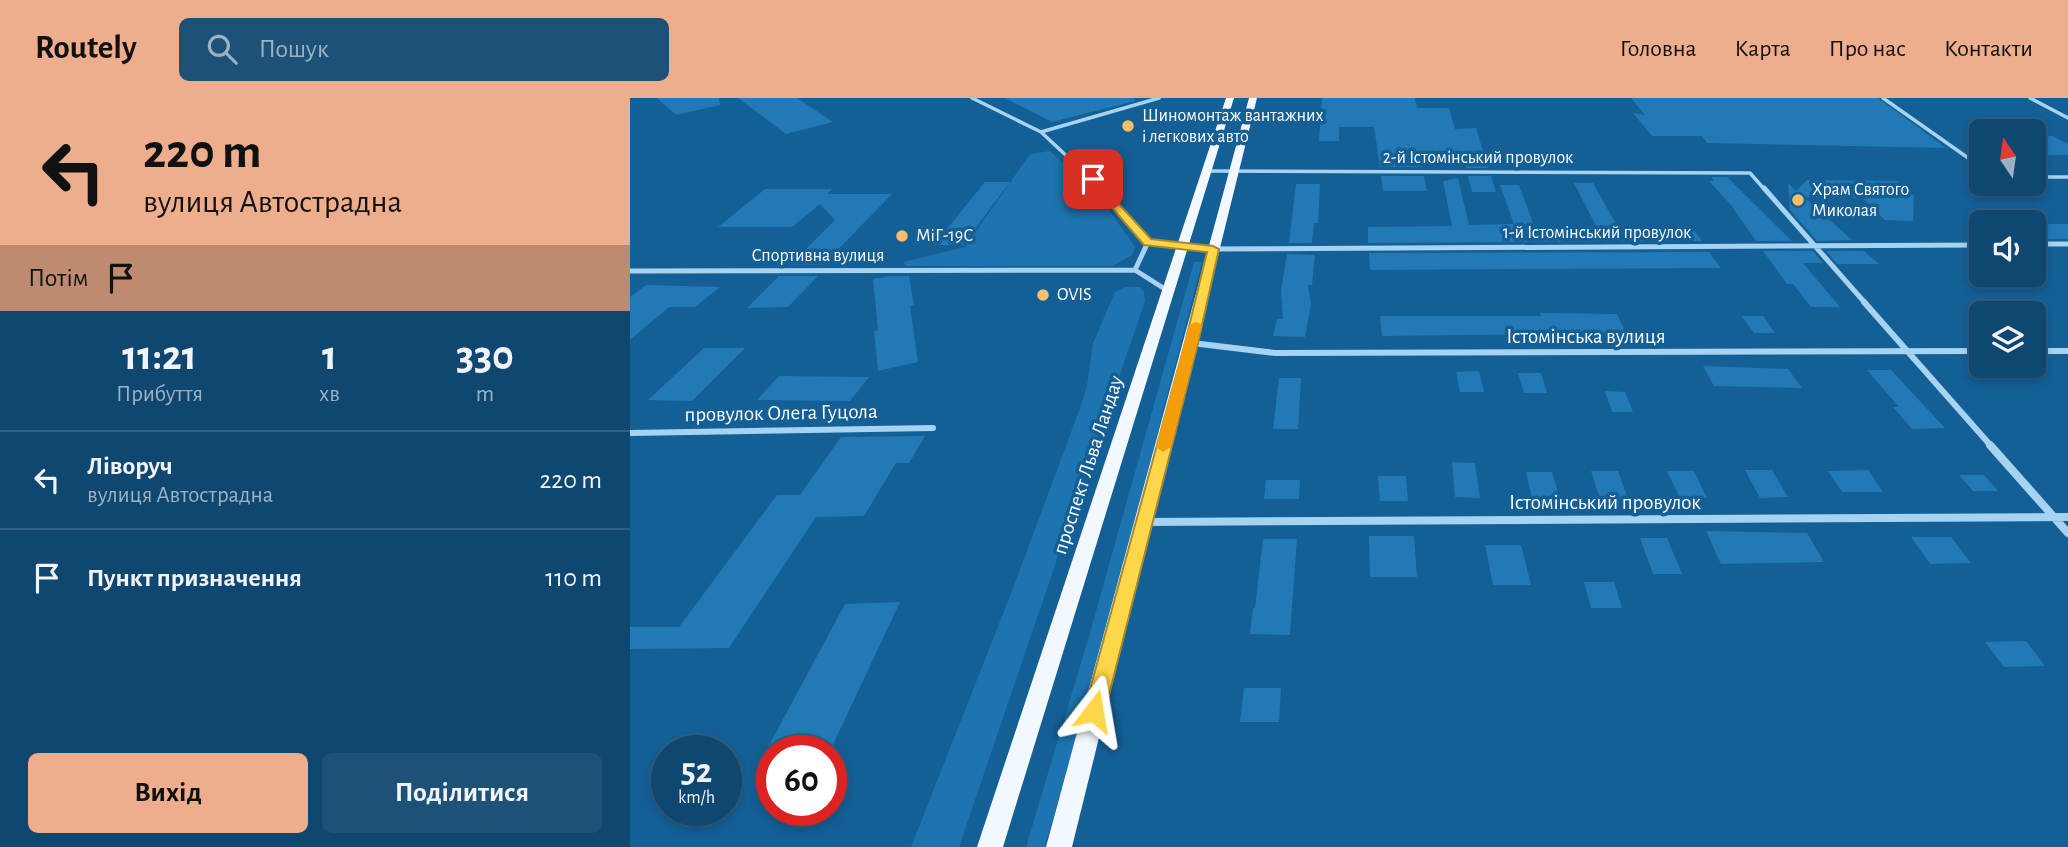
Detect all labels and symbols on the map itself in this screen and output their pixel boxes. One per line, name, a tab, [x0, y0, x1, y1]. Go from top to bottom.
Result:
place label: Шиномонтаж вантажних і легкових авто	[1142, 107, 1324, 146]
marker: Шиномонтаж вантажних і легкових авто	[1120, 118, 1136, 134]
north arrow	[1969, 119, 2046, 196]
pin	[1063, 149, 1123, 209]
street label: 2-й Істомінський провулок	[1383, 149, 1574, 167]
place label: Храм Святого Миколая	[1812, 181, 1909, 220]
marker: Храм Святого Миколая	[1790, 192, 1806, 208]
street label: 1-й Істомінський провулок	[1503, 224, 1692, 242]
place label: МіГ-19С	[916, 227, 973, 245]
marker: МіГ-19С	[894, 228, 910, 244]
street label: Спортивна вулиця	[752, 247, 884, 265]
place label: OVIS	[1057, 286, 1092, 304]
marker: OVIS	[1035, 287, 1051, 303]
street label: Істомінська вулиця	[1506, 326, 1666, 347]
street label: проспект Льва Ландау	[1049, 373, 1127, 557]
street label: провулок Олега Гуцола	[684, 401, 878, 425]
street label: Істомінський провулок	[1509, 492, 1701, 513]
position arrow	[1057, 674, 1131, 748]
speed limit sign: 60	[756, 735, 847, 826]

